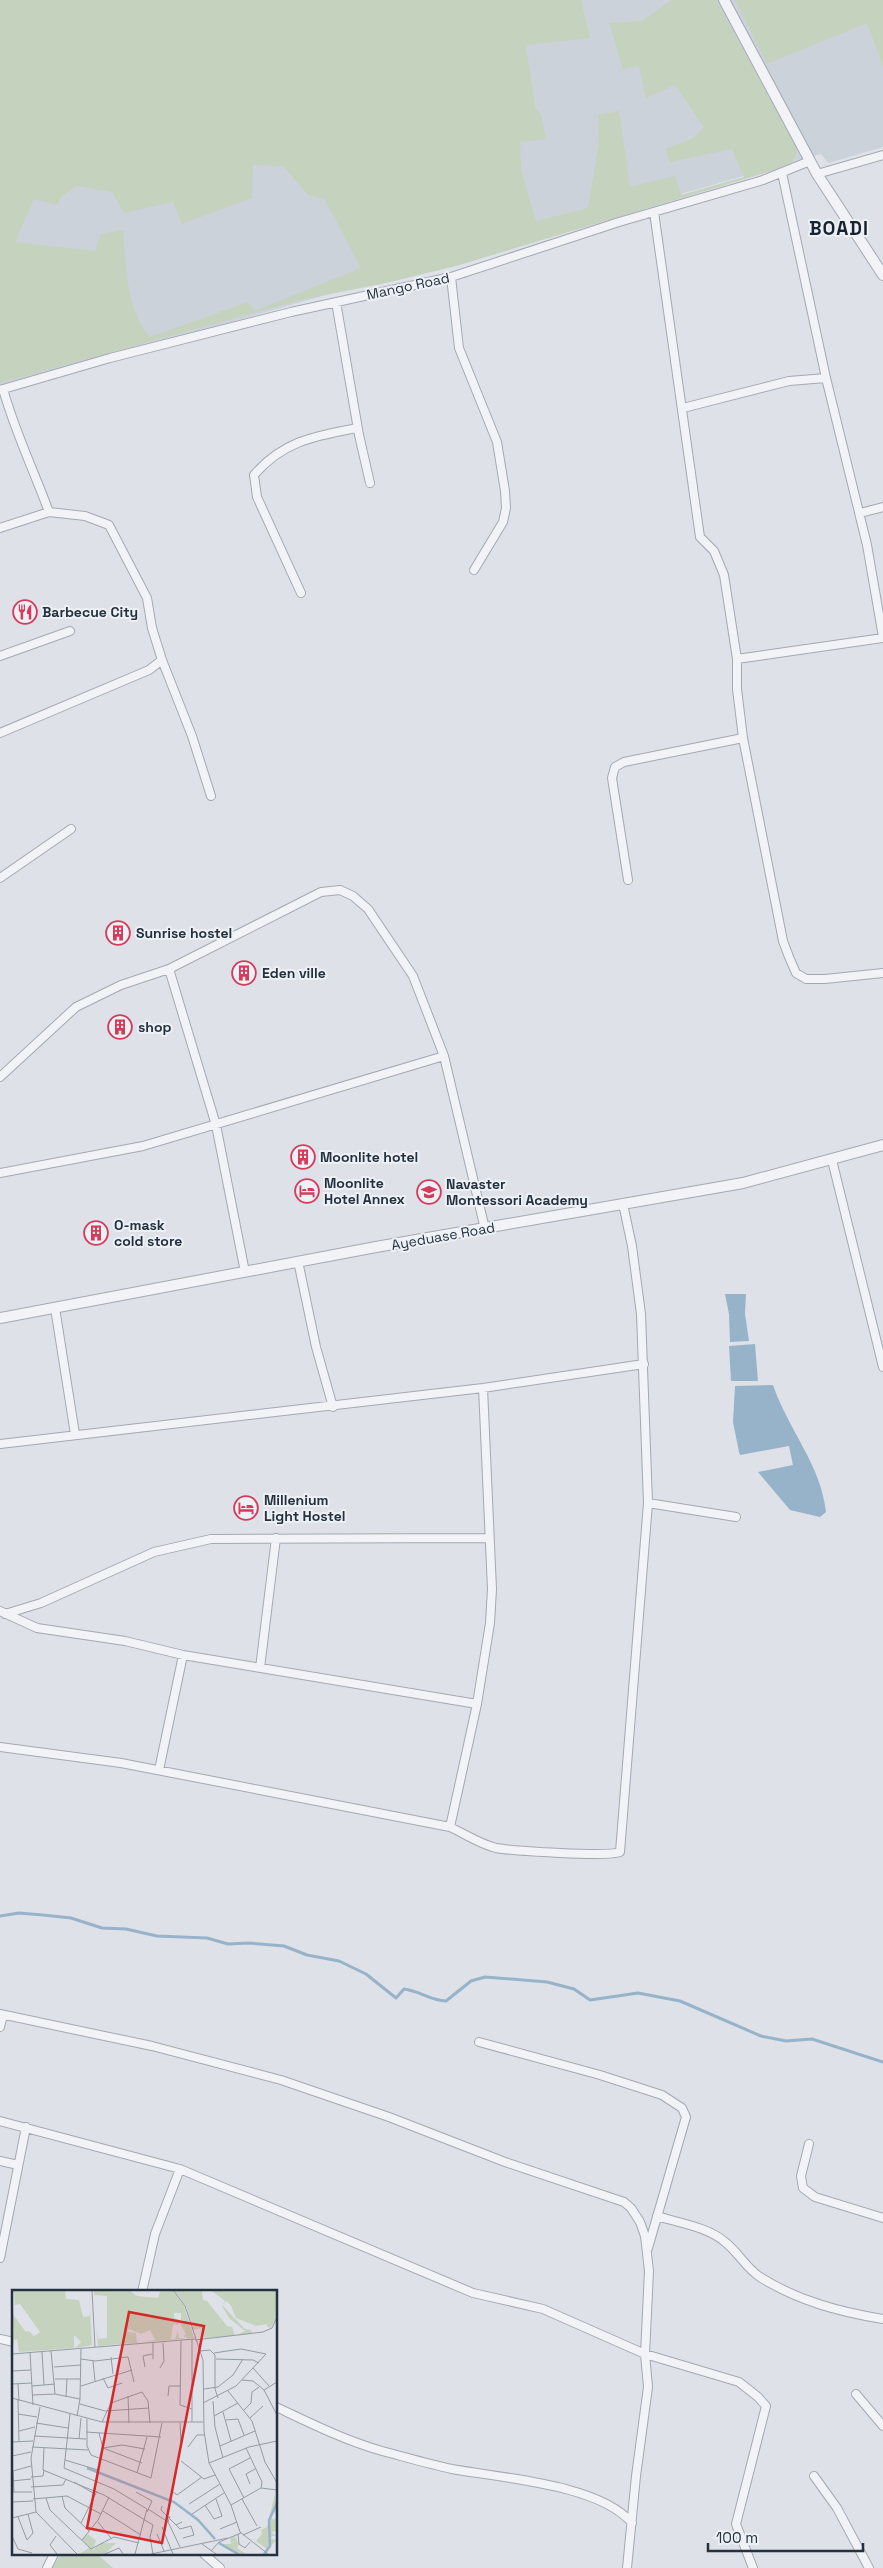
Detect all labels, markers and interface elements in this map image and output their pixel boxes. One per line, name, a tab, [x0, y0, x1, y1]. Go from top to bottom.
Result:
district label: BOADI	[809, 216, 869, 241]
street label: Mango Road	[365, 268, 451, 304]
restaurant icon: Barbecue City	[12, 599, 38, 625]
place label: Barbecue City	[42, 603, 138, 621]
building icon: Sunrise hostel	[105, 920, 131, 946]
place label: Sunrise hostel	[136, 924, 232, 942]
building icon: Eden ville	[231, 960, 257, 986]
place label: Eden ville	[262, 964, 326, 982]
building icon: shop	[107, 1014, 133, 1040]
place label: shop	[138, 1018, 172, 1036]
building icon: Moonlite hotel	[290, 1144, 316, 1170]
place label: Moonlite hotel	[320, 1148, 418, 1166]
place label: Moonlite Hotel Annex	[324, 1174, 405, 1208]
place label: Navaster Montessori Academy	[446, 1175, 588, 1209]
hotel icon: Moonlite Hotel Annex	[294, 1178, 320, 1204]
school or university icon: Navaster Montessori Academy	[416, 1179, 442, 1205]
place label: O-mask cold store	[114, 1216, 182, 1250]
street label: Ayeduase Road	[390, 1218, 496, 1254]
building icon: O-mask cold store	[83, 1220, 109, 1246]
place label: Millenium Light Hostel	[264, 1491, 346, 1525]
hotel icon: Millenium Light Hostel	[233, 1495, 259, 1521]
inset map	[12, 2290, 278, 2556]
scale bar	[708, 2520, 863, 2552]
text: 100 m	[716, 2528, 758, 2547]

